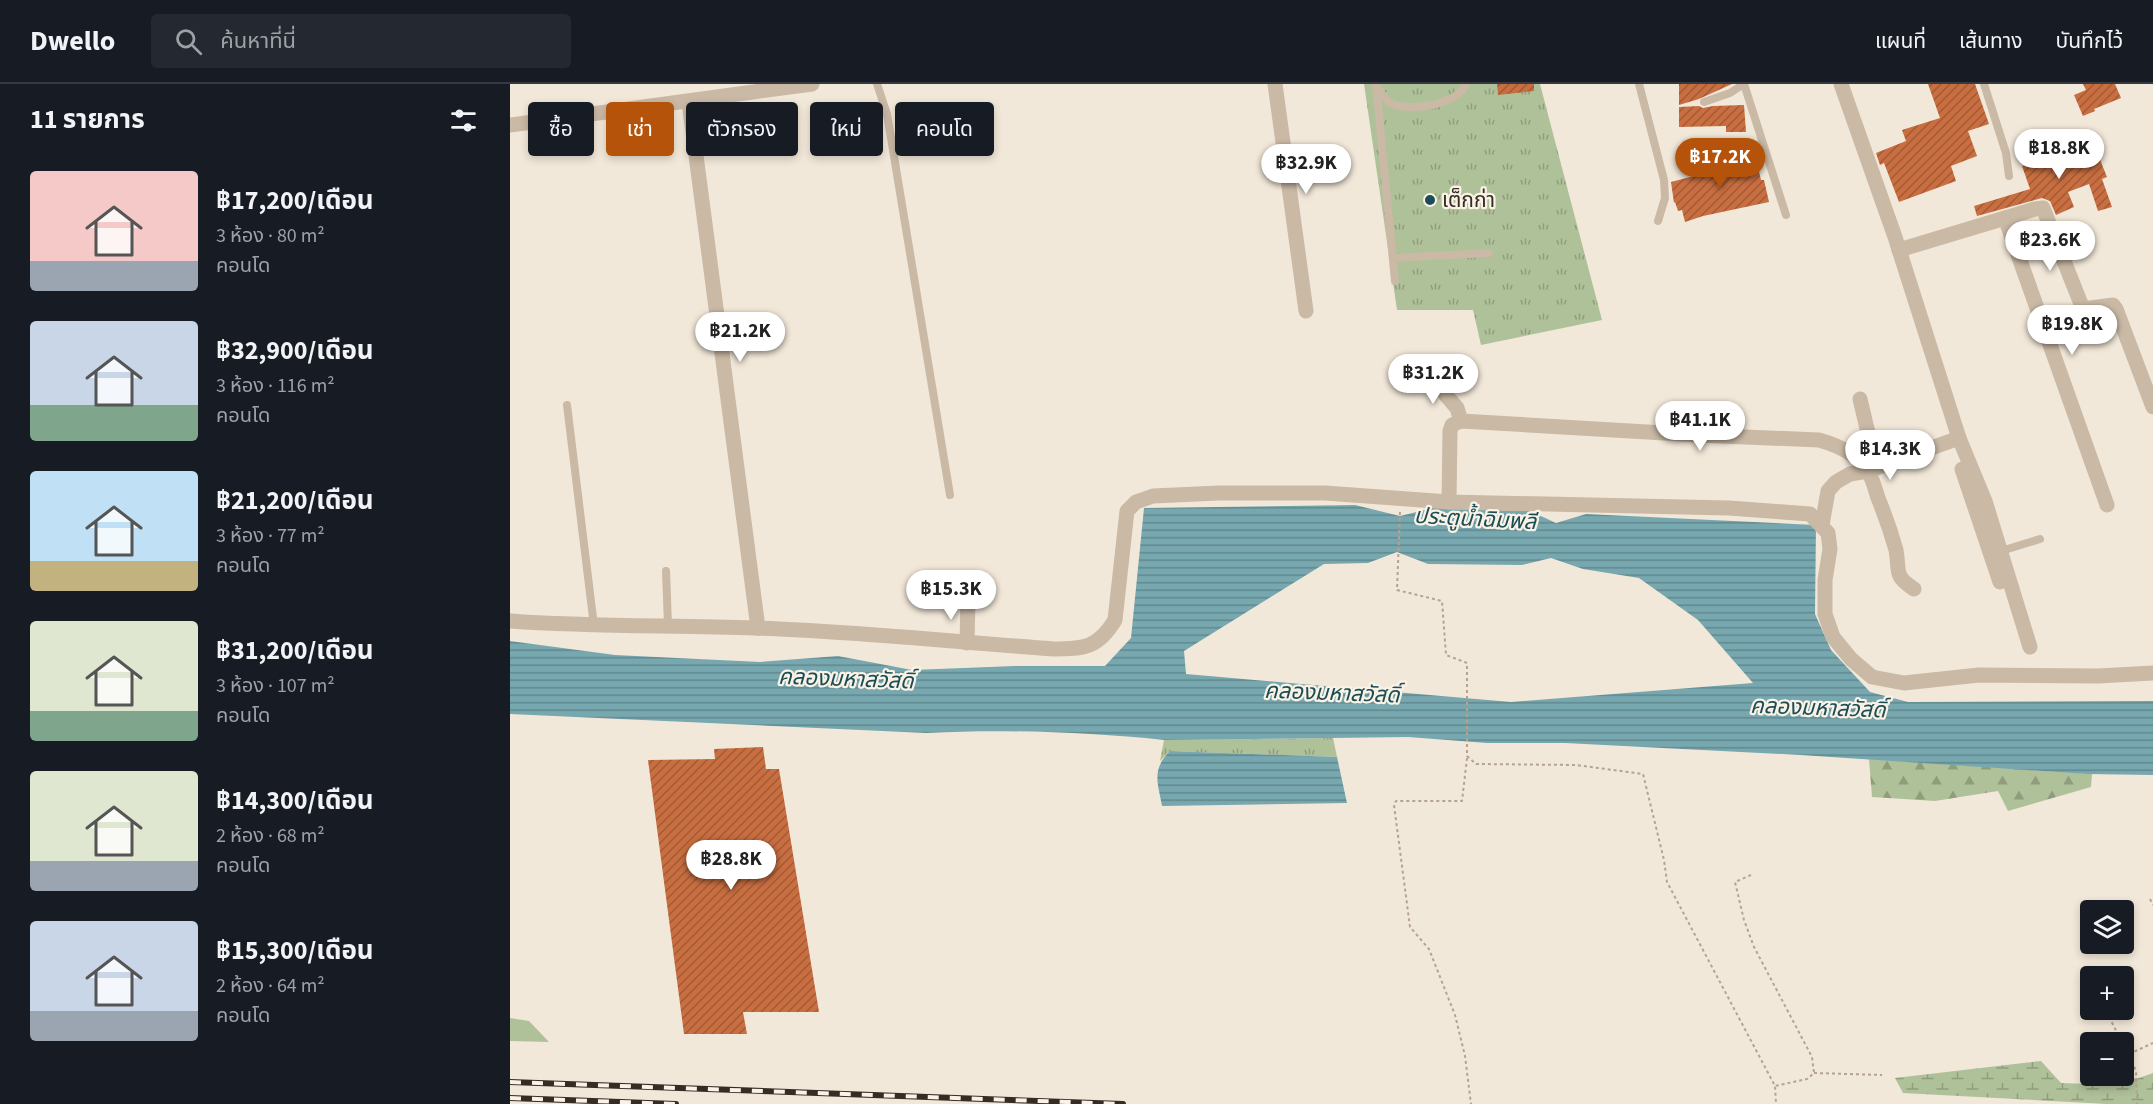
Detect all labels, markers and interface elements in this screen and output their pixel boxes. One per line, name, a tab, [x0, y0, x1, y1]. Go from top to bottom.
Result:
search box	[151, 14, 571, 68]
text: Dwello	[30, 21, 115, 61]
icon: search	[172, 25, 205, 58]
text: ค้นหาที่นี่	[220, 25, 296, 57]
text: แผนที่	[1875, 26, 1926, 56]
text: เส้นทาง	[1959, 26, 2023, 56]
text: บันทึกไว้	[2056, 26, 2123, 56]
text: 11 รายการ	[30, 101, 145, 138]
chip: ซื้อ	[528, 102, 594, 156]
chip: เช่า	[606, 102, 674, 156]
chip: ตัวกรอง	[686, 102, 798, 156]
chip: ใหม่	[810, 102, 883, 156]
chip: คอนโด	[895, 102, 994, 156]
icon: filters	[447, 104, 480, 137]
pin: ฿18.8K	[2010, 129, 2108, 180]
text: ฿18.8K	[2028, 134, 2090, 162]
pin: ฿17.2K	[1671, 138, 1769, 189]
text: ฿17.2K	[1689, 143, 1751, 171]
pin: ฿32.9K	[1257, 144, 1355, 195]
text: ฿32.9K	[1275, 149, 1337, 177]
text: ฿17,200/เดือน	[216, 182, 374, 219]
place label: เต็กก่า	[1442, 185, 1495, 215]
marker: เต็กก่า	[1423, 193, 1437, 207]
icon: home	[78, 195, 150, 267]
pin: ฿23.6K	[2001, 221, 2099, 272]
text: 3 ห้อง · 80 m²	[216, 222, 325, 250]
text: ฿23.6K	[2019, 226, 2081, 254]
text: คอนโด	[216, 252, 270, 280]
pin: ฿19.8K	[2023, 305, 2121, 356]
text: ฿19.8K	[2041, 310, 2103, 338]
pin: ฿21.2K	[691, 312, 789, 363]
text: ฿21.2K	[709, 317, 771, 345]
text: ฿32,900/เดือน	[216, 332, 374, 369]
icon: home	[78, 345, 150, 417]
pin: ฿31.2K	[1384, 354, 1482, 405]
text: ฿31.2K	[1402, 359, 1464, 387]
text: 3 ห้อง · 116 m²	[216, 372, 335, 400]
pin: ฿41.1K	[1651, 401, 1749, 452]
text: คอนโด	[216, 402, 270, 430]
text: ฿41.1K	[1669, 406, 1731, 434]
pin: ฿14.3K	[1841, 430, 1939, 481]
text: ฿14.3K	[1859, 435, 1921, 463]
text: ฿21,200/เดือน	[216, 482, 374, 519]
icon: home	[78, 495, 150, 567]
water label: ประตูน้ำฉิมพลี	[1413, 500, 1540, 538]
text: 3 ห้อง · 77 m²	[216, 522, 325, 550]
text: คอนโด	[216, 552, 270, 580]
pin: ฿15.3K	[902, 570, 1000, 621]
text: ฿15.3K	[920, 575, 982, 603]
text: ฿31,200/เดือน	[216, 632, 374, 669]
icon: home	[78, 645, 150, 717]
water label: คลองมหาสวัสดิ์	[778, 661, 920, 698]
text: 3 ห้อง · 107 m²	[216, 672, 335, 700]
water label: คลองมหาสวัสดิ์	[1264, 675, 1406, 712]
water label: คลองมหาสวัสดิ์	[1750, 690, 1892, 727]
text: คอนโด	[216, 702, 270, 730]
text: ฿14,300/เดือน	[216, 782, 374, 819]
icon: home	[78, 795, 150, 867]
text: 2 ห้อง · 68 m²	[216, 822, 325, 850]
pin: ฿28.8K	[682, 840, 780, 891]
text: ฿28.8K	[700, 845, 762, 873]
text: คอนโด	[216, 852, 270, 880]
map controls	[2080, 900, 2134, 1086]
button: layers	[2080, 900, 2134, 954]
text: ฿15,300/เดือน	[216, 932, 374, 969]
icon: home	[78, 945, 150, 1017]
button: +	[2080, 966, 2134, 1020]
text: 2 ห้อง · 64 m²	[216, 972, 325, 1000]
text: คอนโด	[216, 1002, 270, 1030]
button: −	[2080, 1032, 2134, 1086]

